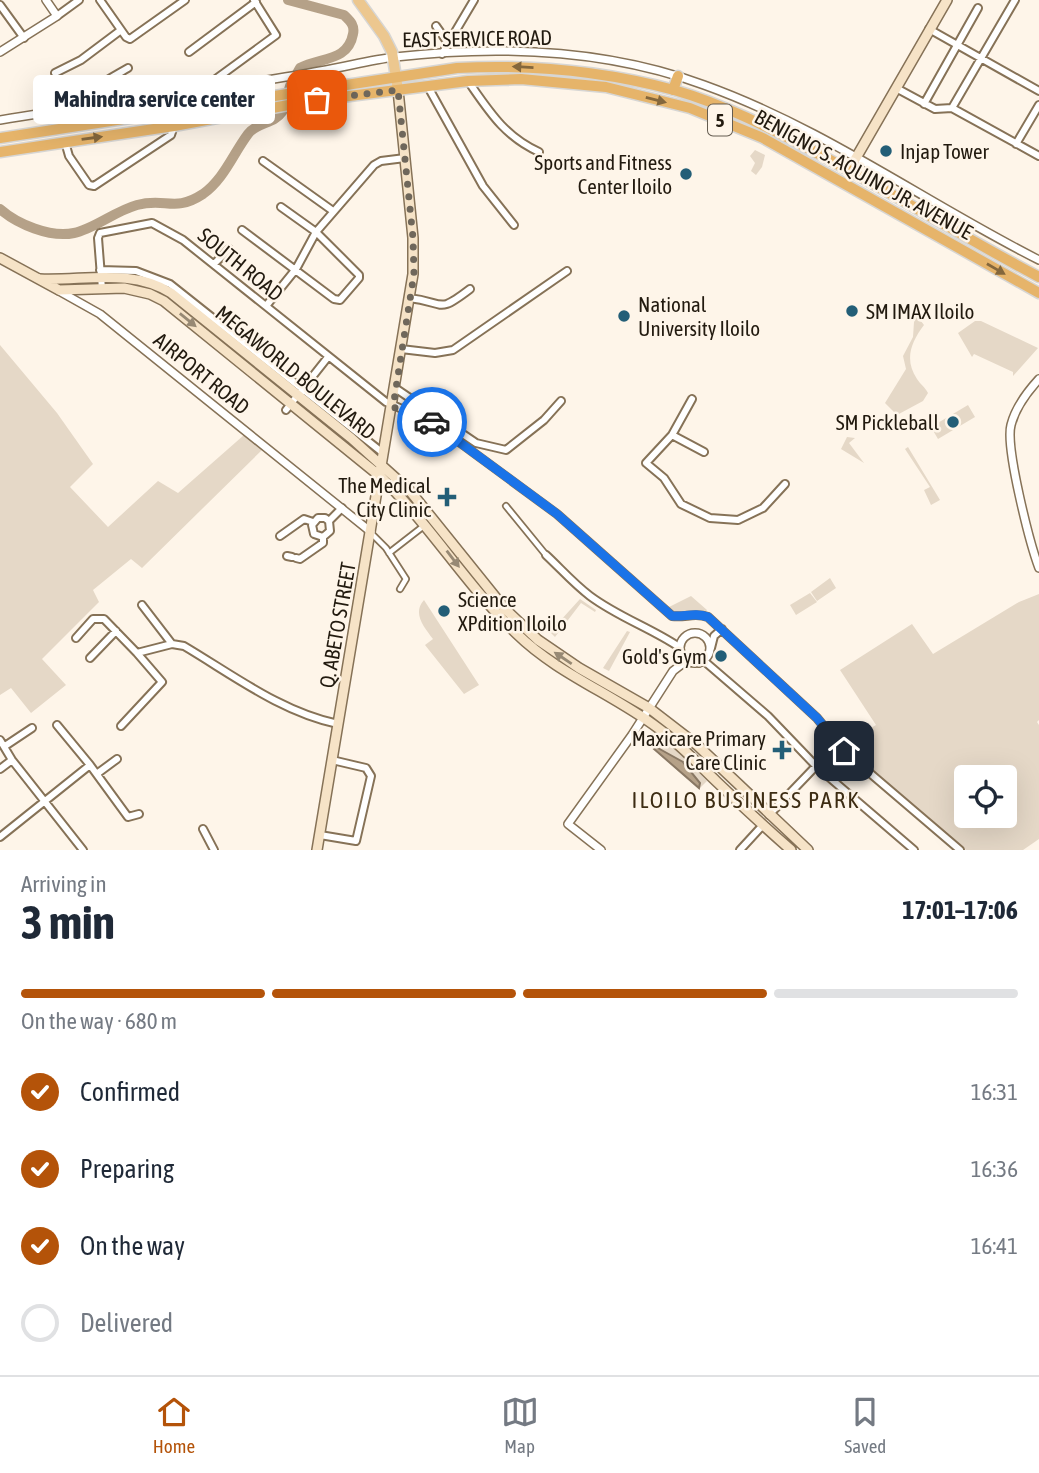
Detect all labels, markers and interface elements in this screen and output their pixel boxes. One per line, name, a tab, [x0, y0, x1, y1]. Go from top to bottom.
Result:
street label: EAST SERVICE ROAD	[402, 25, 552, 51]
one-way arrow	[512, 61, 534, 72]
pin	[287, 70, 347, 130]
callout: Mahindra service center	[33, 76, 275, 124]
icon: bag	[298, 81, 336, 119]
text: Mahindra service center	[54, 86, 254, 112]
one-way arrow	[645, 95, 667, 106]
road number: 5	[708, 104, 732, 136]
street label: BENIGNO S. AQUINO JR. AVENUE	[751, 104, 977, 244]
one-way arrow	[81, 133, 103, 144]
place label: Injap Tower	[900, 139, 989, 163]
marker: Injap Tower	[878, 143, 894, 159]
place label: Sports and Fitness Center Iloilo	[534, 150, 672, 198]
marker: Sports and Fitness Center Iloilo	[678, 166, 694, 182]
street label: SOUTH ROAD	[194, 222, 288, 306]
one-way arrow	[987, 263, 1006, 275]
place label: National University Iloilo	[638, 292, 760, 340]
place label: SM IMAX Iloilo	[866, 299, 974, 323]
street label: MEGAWORLD BOULEVARD	[211, 300, 381, 444]
marker: SM IMAX Iloilo	[844, 303, 860, 319]
marker: National University Iloilo	[616, 308, 632, 324]
one-way arrow	[179, 313, 197, 328]
street label: AIRPORT ROAD	[149, 327, 255, 419]
courier	[397, 387, 467, 457]
icon: car	[413, 403, 451, 441]
place label: SM Pickleball	[836, 410, 939, 434]
marker: SM Pickleball	[945, 414, 961, 430]
place label: The Medical City Clinic	[338, 473, 431, 521]
marker: The Medical City Clinic	[437, 487, 457, 507]
one-way arrow	[446, 549, 460, 568]
street label: Q. ABETO STREET	[314, 560, 360, 690]
place label: Science XPdition Iloilo	[458, 587, 567, 635]
marker: Science XPdition Iloilo	[436, 603, 452, 619]
place label: Gold's Gym	[622, 644, 707, 668]
marker: Gold's Gym	[713, 648, 729, 664]
one-way arrow	[554, 651, 572, 665]
pin	[814, 721, 874, 781]
place label: Maxicare Primary Care Clinic	[632, 726, 766, 774]
icon: home	[825, 732, 863, 770]
marker: Maxicare Primary Care Clinic	[772, 740, 792, 760]
map controls	[954, 765, 1017, 828]
button: locate	[954, 765, 1017, 828]
district label: ILOILO BUSINESS PARK	[632, 787, 860, 813]
text: Arriving in	[21, 871, 107, 897]
text: 17:01–17:06	[902, 895, 1018, 925]
text: 3 min	[21, 896, 115, 949]
text: On the way · 680 m	[21, 1008, 177, 1034]
icon: check	[21, 1073, 59, 1111]
text: Confirmed	[80, 1077, 180, 1107]
text: 16:31	[971, 1079, 1018, 1105]
icon: check	[21, 1150, 59, 1188]
text: Preparing	[80, 1154, 174, 1184]
text: 16:36	[971, 1156, 1018, 1182]
icon: check	[21, 1227, 59, 1265]
text: On the way	[80, 1231, 185, 1261]
text: 16:41	[971, 1233, 1018, 1259]
text: Delivered	[80, 1308, 173, 1338]
tab: Home	[153, 1393, 195, 1457]
tab: Map	[501, 1393, 539, 1457]
tab: Saved	[844, 1393, 886, 1457]

